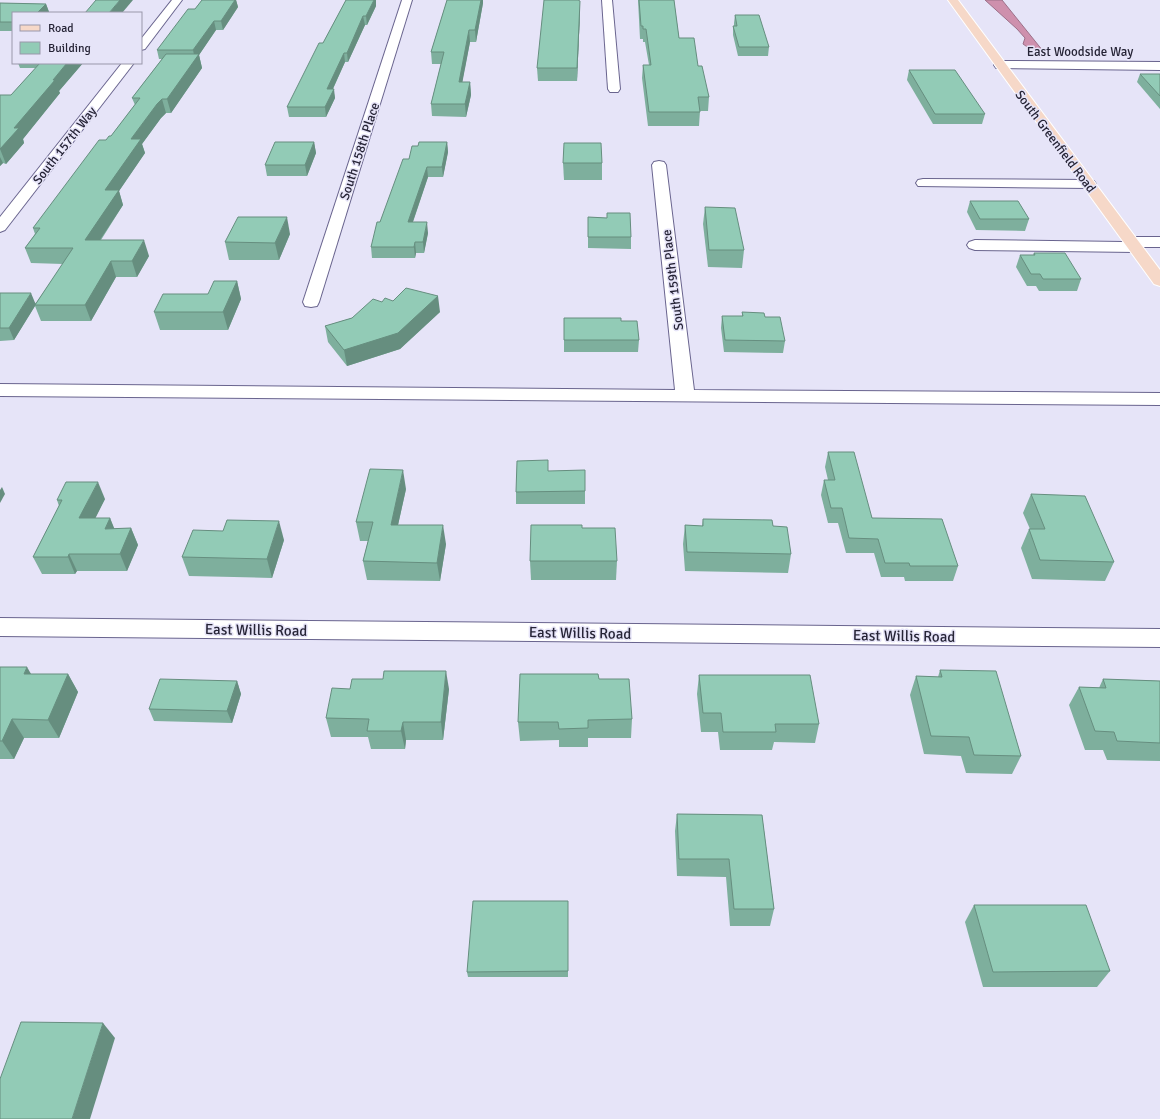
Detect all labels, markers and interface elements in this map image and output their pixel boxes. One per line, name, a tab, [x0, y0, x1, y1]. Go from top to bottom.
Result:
legend	[12, 12, 142, 64]
text: Road	[48, 21, 74, 36]
text: Building	[48, 41, 91, 56]
street label: East Woodside Way	[1027, 44, 1133, 60]
street label: South Greenfield Road	[1012, 87, 1099, 196]
street label: South 158th Place	[337, 101, 383, 202]
street label: South 157th Way	[29, 104, 100, 188]
street label: South 159th Place	[659, 229, 687, 331]
street label: East Willis Road	[205, 620, 307, 640]
street label: East Willis Road	[529, 623, 631, 643]
street label: East Willis Road	[853, 626, 955, 646]

